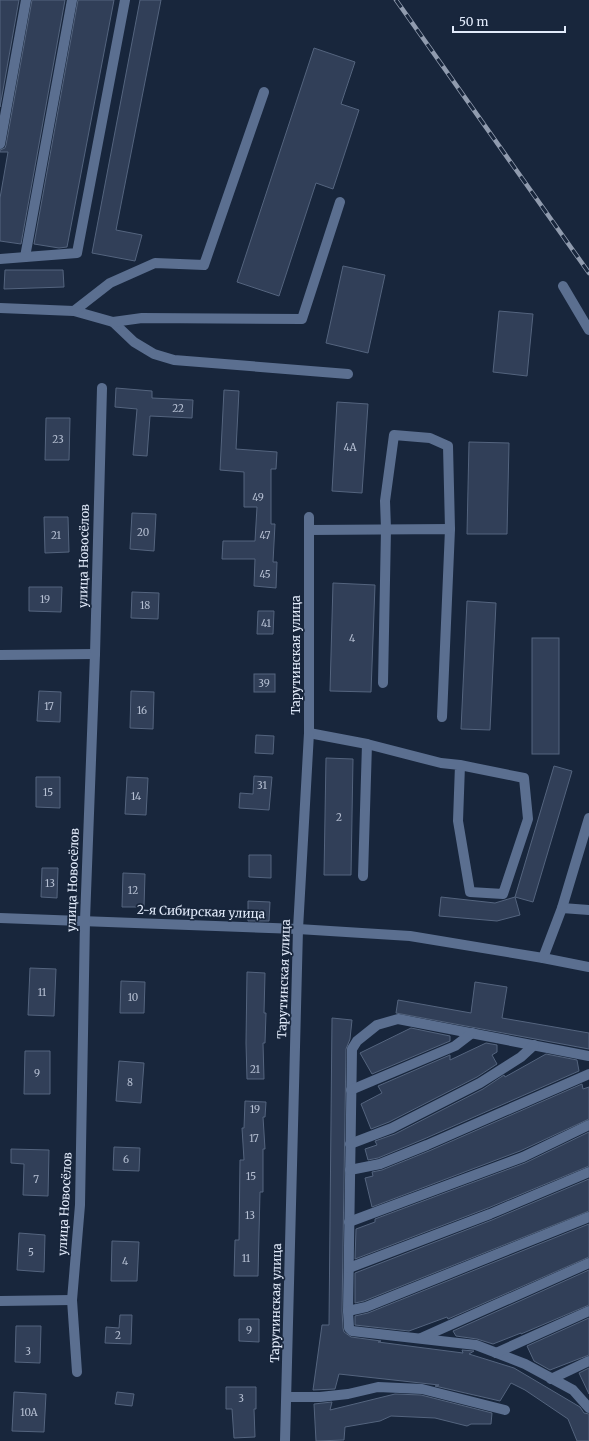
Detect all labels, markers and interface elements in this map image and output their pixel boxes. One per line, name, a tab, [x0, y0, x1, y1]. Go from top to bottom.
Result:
scale bar	[453, 8, 565, 34]
text: 50 m	[459, 14, 488, 29]
house number: 22	[172, 402, 184, 415]
house number: 23	[52, 433, 64, 446]
house number: 4А	[343, 441, 357, 454]
house number: 49	[252, 491, 264, 504]
street label: улица Новосёлов	[75, 504, 92, 608]
house number: 20	[137, 526, 149, 539]
house number: 21	[51, 529, 62, 542]
house number: 47	[260, 529, 271, 542]
house number: 45	[259, 568, 271, 581]
house number: 19	[40, 593, 50, 606]
street label: Тарутинская улица	[288, 595, 303, 715]
house number: 18	[140, 599, 150, 612]
house number: 41	[261, 617, 271, 630]
house number: 4	[349, 632, 355, 645]
house number: 39	[258, 677, 270, 690]
house number: 17	[44, 700, 54, 713]
house number: 16	[137, 704, 147, 717]
house number: 31	[257, 779, 267, 792]
house number: 15	[43, 786, 53, 799]
house number: 14	[131, 790, 141, 803]
house number: 2	[336, 811, 342, 824]
street label: улица Новосёлов	[63, 828, 82, 932]
house number: 13	[45, 877, 55, 890]
house number: 12	[128, 884, 138, 897]
street label: 2-я Сибирская улица	[137, 902, 266, 921]
street label: Тарутинская улица	[274, 918, 293, 1039]
house number: 11	[38, 986, 47, 999]
house number: 10	[128, 991, 138, 1004]
house number: 21	[250, 1063, 261, 1076]
house number: 9	[34, 1067, 40, 1080]
house number: 8	[127, 1076, 133, 1089]
house number: 19	[250, 1103, 260, 1116]
house number: 17	[249, 1132, 259, 1145]
street label: улица Новосёлов	[54, 1152, 75, 1256]
house number: 6	[123, 1153, 129, 1166]
house number: 15	[246, 1170, 256, 1183]
house number: 7	[33, 1173, 39, 1186]
house number: 13	[245, 1209, 255, 1222]
street label: Тарутинская улица	[267, 1243, 284, 1363]
house number: 5	[28, 1246, 34, 1259]
house number: 11	[242, 1252, 251, 1265]
house number: 4	[122, 1255, 128, 1268]
house number: 9	[246, 1324, 252, 1337]
house number: 2	[115, 1329, 121, 1342]
house number: 3	[25, 1345, 31, 1358]
house number: 3	[238, 1392, 244, 1405]
house number: 10А	[20, 1406, 39, 1419]

